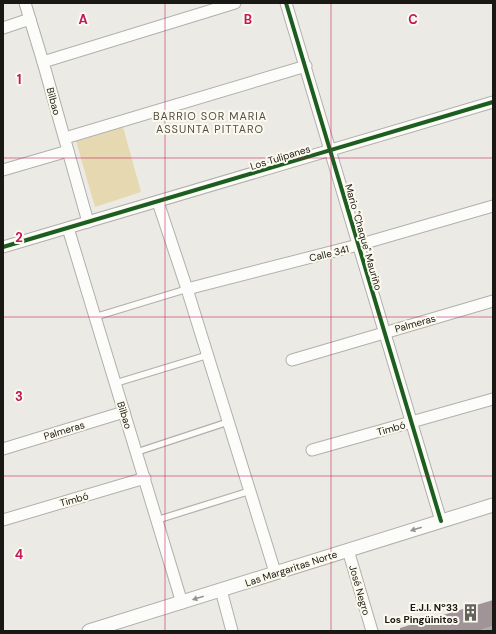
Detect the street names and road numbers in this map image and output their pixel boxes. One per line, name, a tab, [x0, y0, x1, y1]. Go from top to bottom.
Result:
street label: Bilbao	[44, 86, 63, 117]
street label: Los Tulipanes	[248, 142, 312, 173]
street label: Mario "Chaque" Mauriño	[342, 182, 385, 292]
street label: Calle 341	[308, 242, 350, 265]
street label: Palmeras	[393, 311, 437, 336]
street label: Bilbao	[114, 400, 135, 431]
street label: Palmeras	[42, 418, 86, 443]
street label: Timbó	[375, 418, 407, 439]
street label: Timbó	[58, 489, 90, 510]
street label: Las Margaritas Norte	[244, 547, 339, 589]
street label: José Negro	[346, 563, 373, 617]

